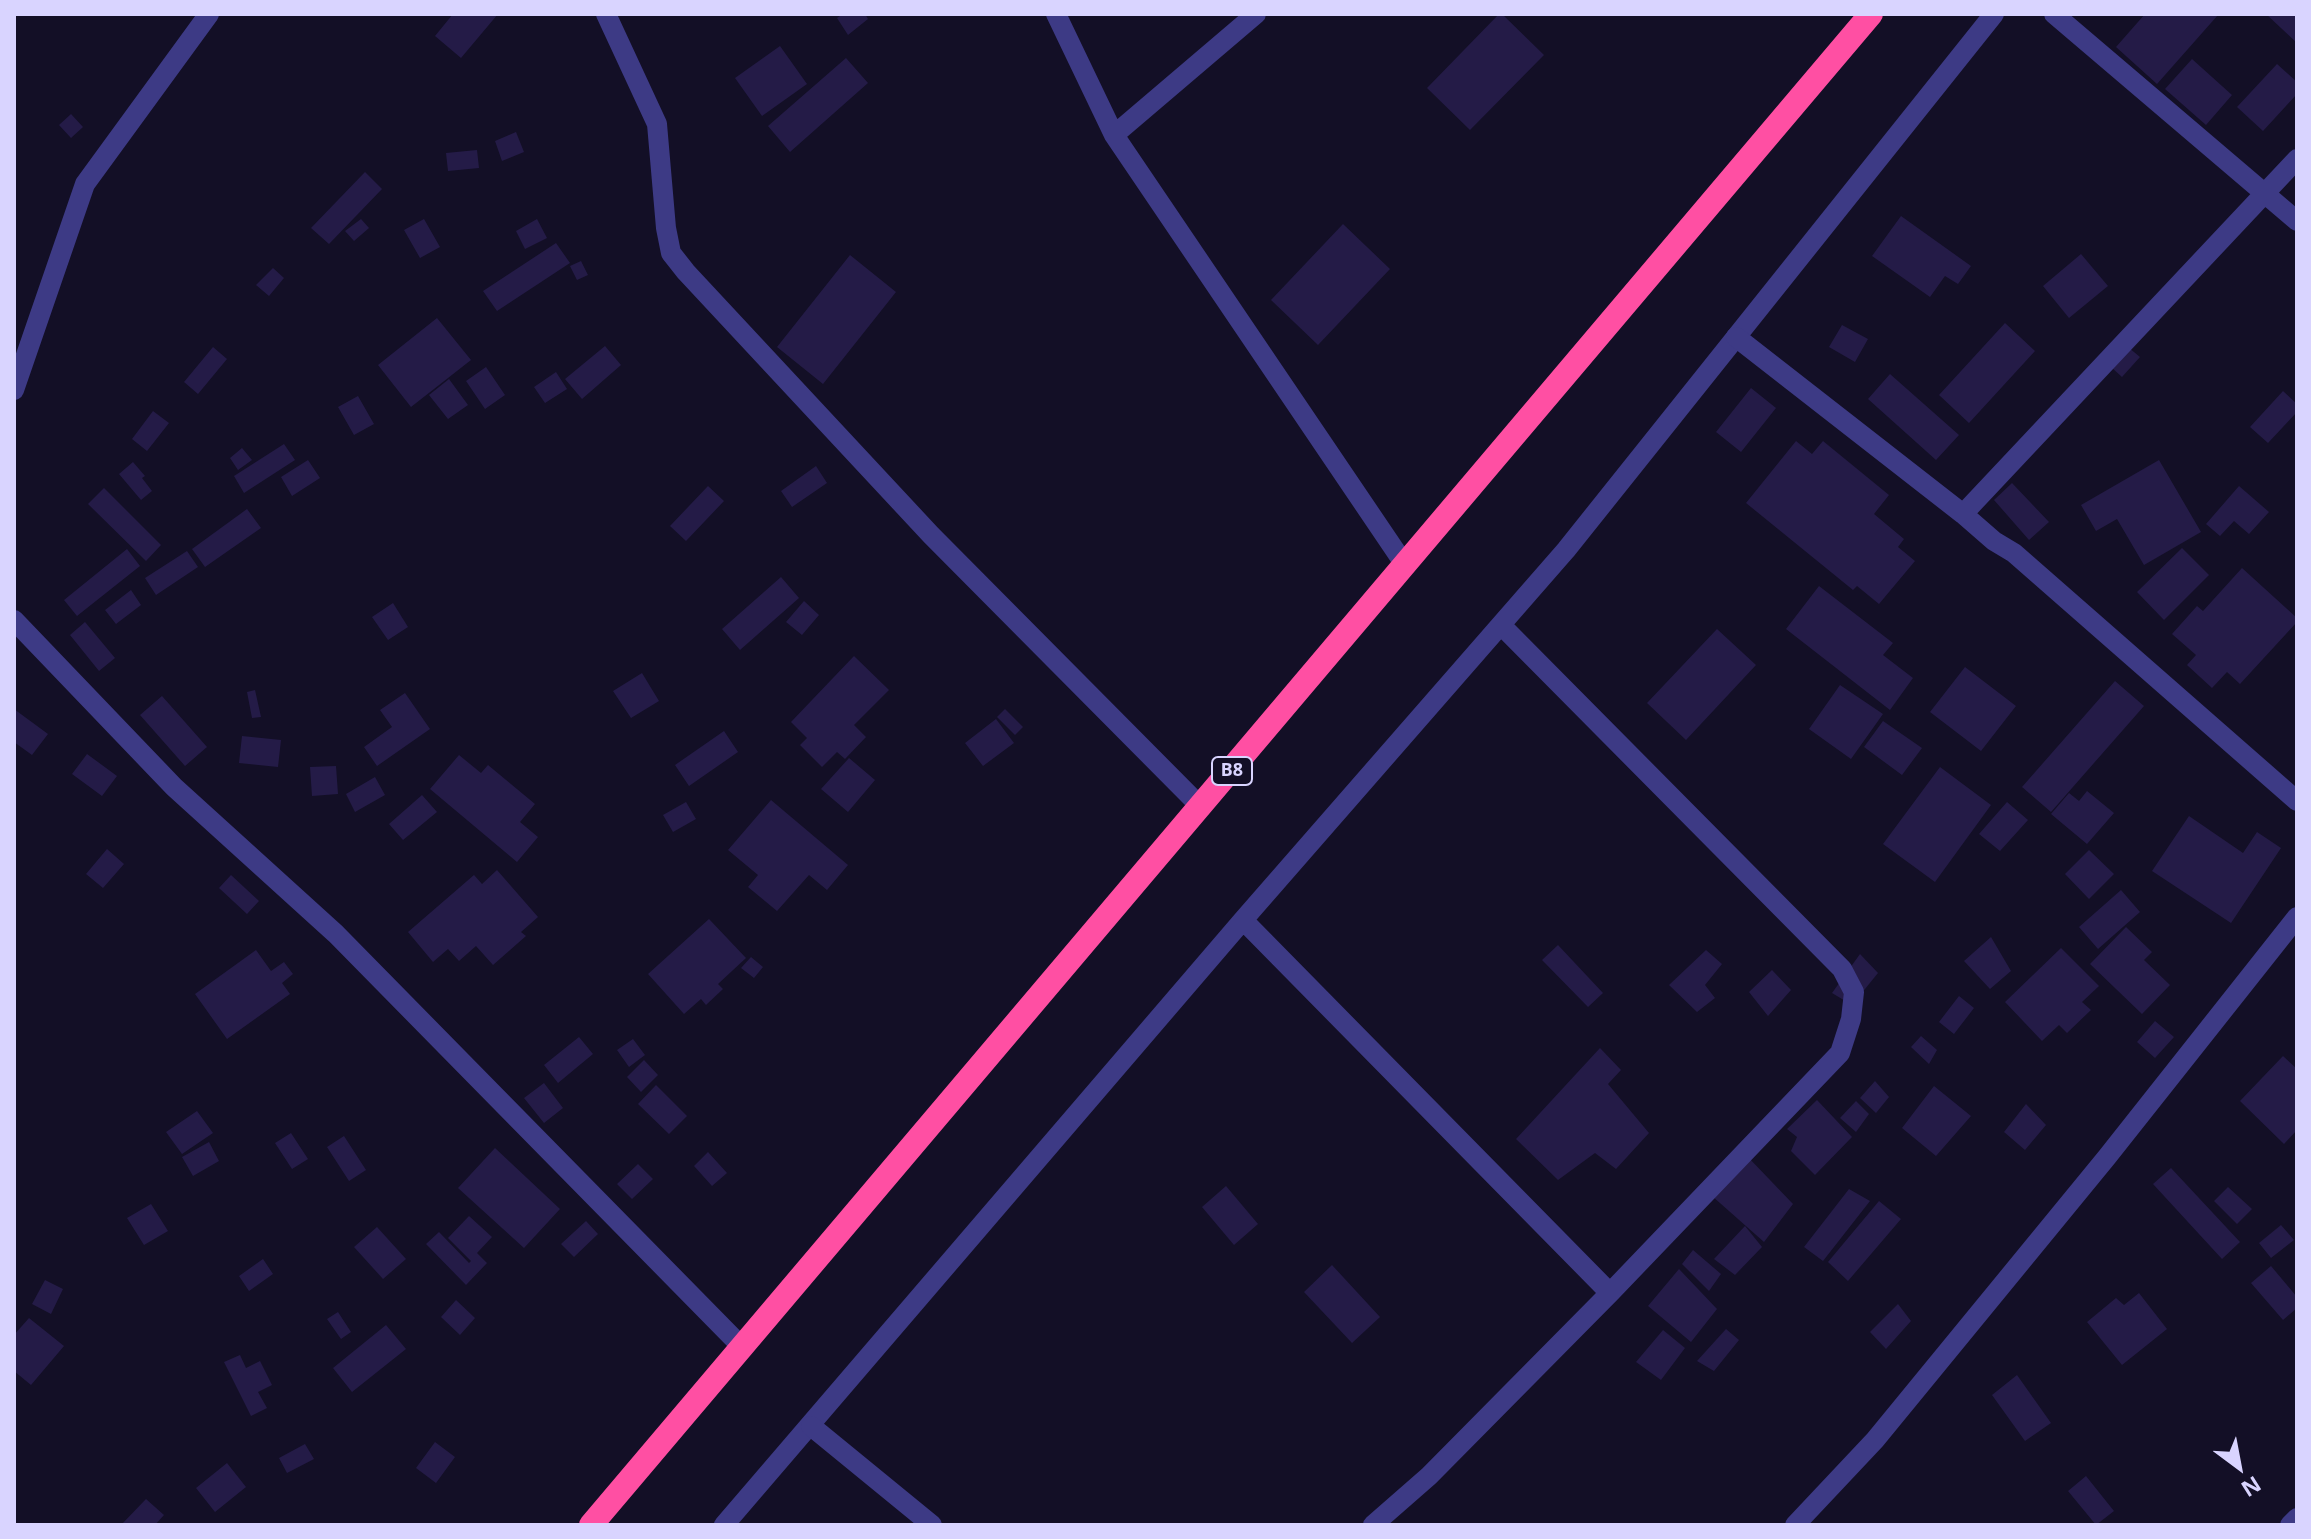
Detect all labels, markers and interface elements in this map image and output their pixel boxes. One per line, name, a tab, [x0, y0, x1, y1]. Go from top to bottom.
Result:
road number: B8	[1212, 757, 1252, 785]
north arrow	[2199, 1427, 2279, 1507]
text: N	[2236, 1470, 2267, 1505]

